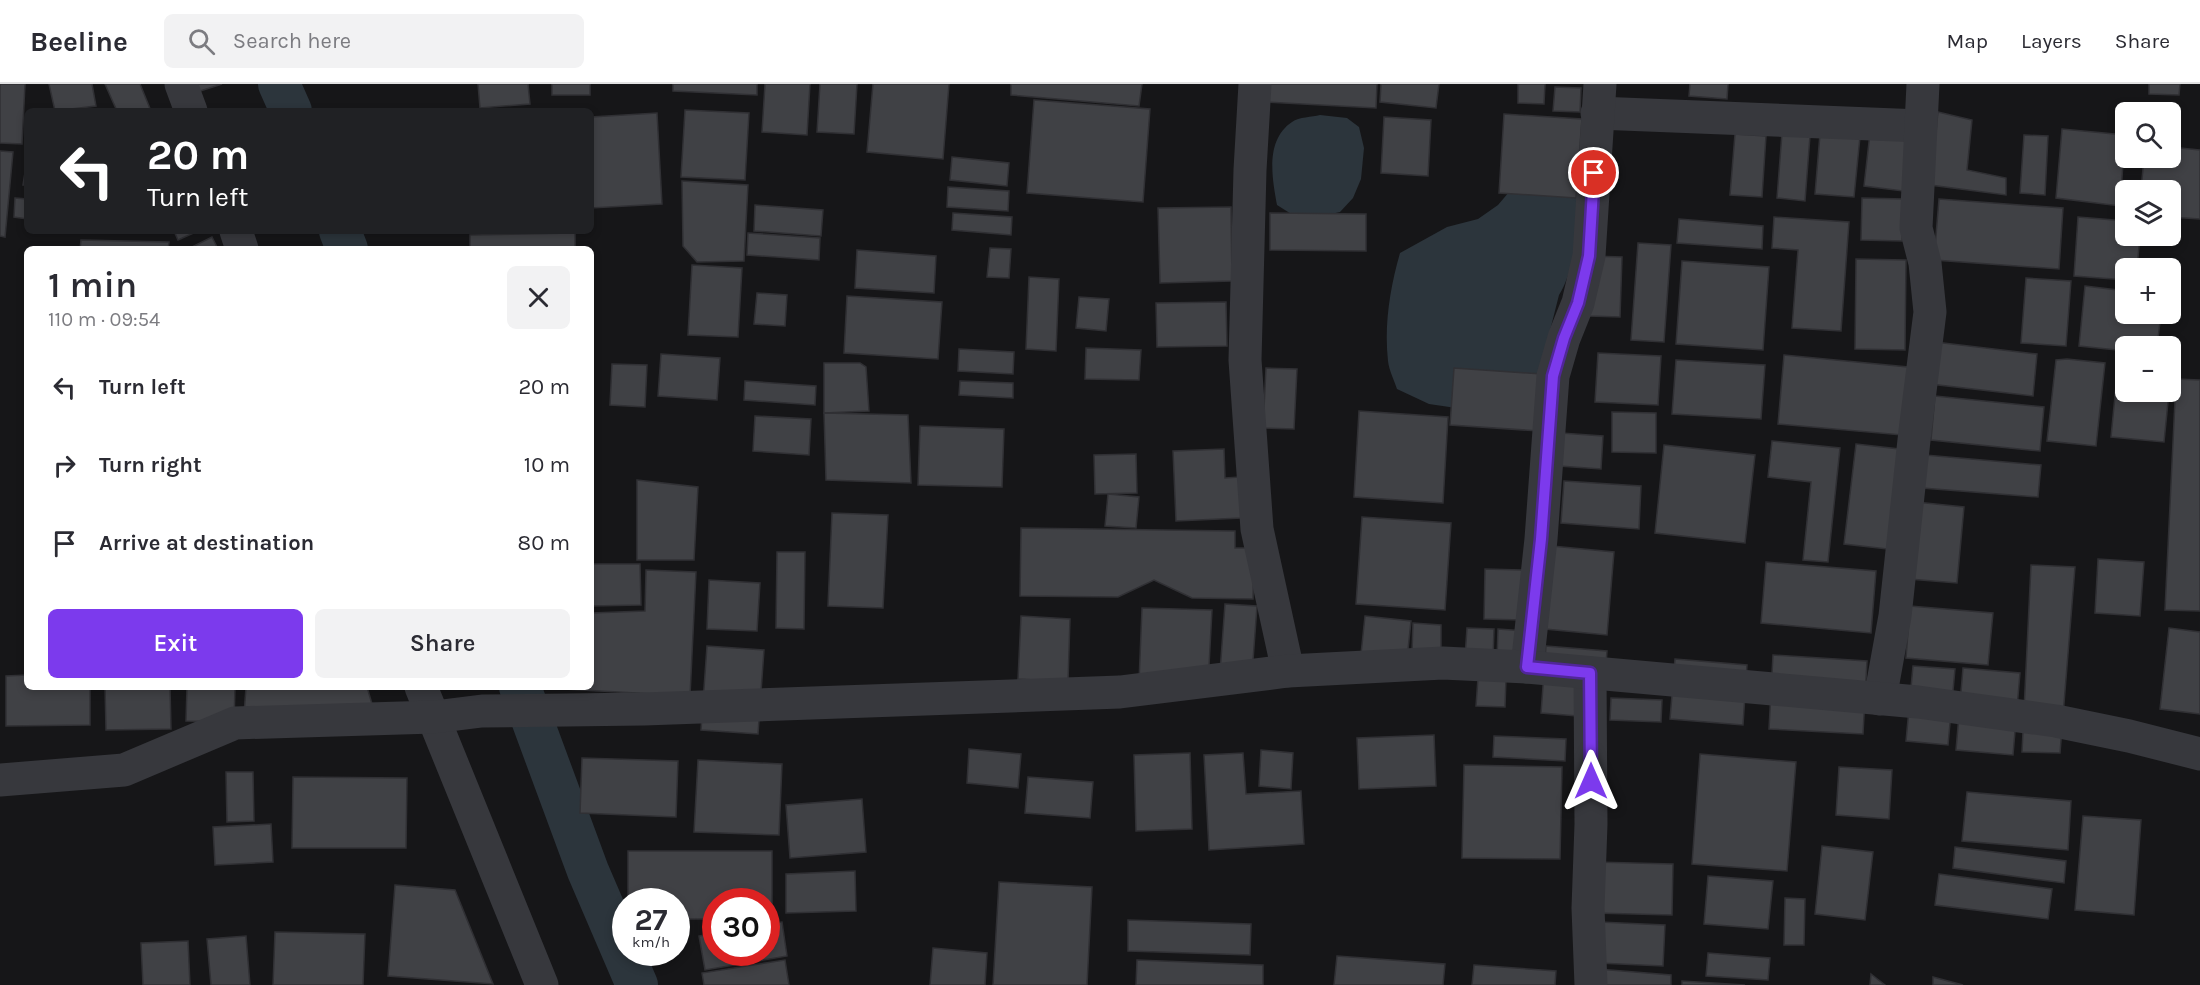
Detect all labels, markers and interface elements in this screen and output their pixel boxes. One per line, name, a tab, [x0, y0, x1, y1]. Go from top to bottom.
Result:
search box	[164, 14, 584, 68]
text: Beeline	[30, 25, 128, 58]
icon: search	[185, 25, 218, 58]
text: Search here	[233, 28, 351, 54]
text: Map	[1946, 29, 1988, 53]
text: Layers	[2021, 29, 2082, 53]
text: Share	[2115, 29, 2170, 53]
map controls	[2115, 102, 2181, 402]
button: search	[2115, 102, 2181, 168]
text: 20 m	[147, 130, 249, 180]
icon: left	[48, 132, 126, 210]
pin	[1568, 147, 1619, 198]
icon: arrive	[1577, 156, 1610, 189]
button: layers	[2115, 180, 2181, 246]
text: Turn left	[147, 181, 248, 213]
button: +	[2115, 258, 2181, 324]
text: 1 min	[48, 264, 137, 306]
button: close	[507, 266, 570, 329]
text: 110 m · 09:54	[48, 308, 160, 331]
button: −	[2115, 336, 2181, 402]
icon: left	[48, 371, 81, 404]
text: Turn left	[99, 374, 186, 400]
text: 20 m	[518, 374, 570, 400]
icon: right	[48, 449, 81, 482]
text: Turn right	[99, 452, 202, 478]
text: 10 m	[524, 452, 570, 478]
icon: arrive	[48, 527, 81, 560]
text: Arrive at destination	[99, 530, 314, 556]
text: 80 m	[518, 530, 570, 556]
button: Exit	[48, 609, 303, 678]
button: Share	[315, 609, 570, 678]
position arrow	[1559, 749, 1623, 813]
speed limit sign: 30	[702, 888, 780, 966]
text: 27	[634, 902, 668, 938]
text: km/h	[632, 933, 670, 951]

